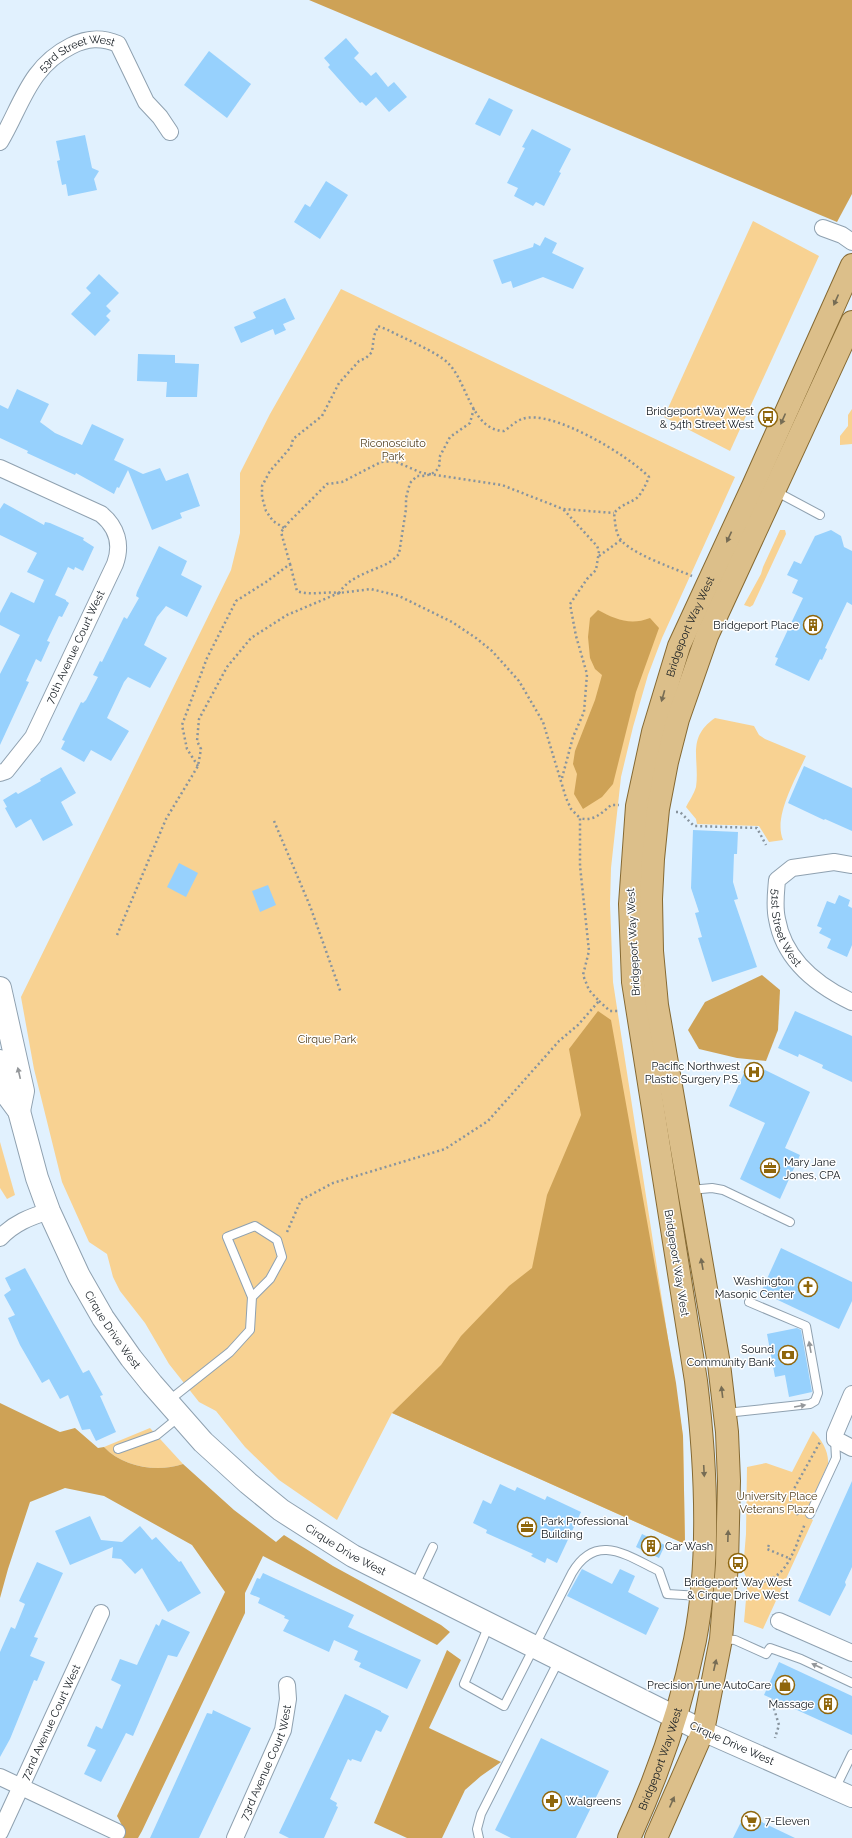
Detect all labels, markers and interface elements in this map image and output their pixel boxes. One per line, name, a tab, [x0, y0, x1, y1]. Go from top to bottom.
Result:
street label: 53rd Street West	[36, 33, 117, 75]
one-way arrow	[833, 295, 839, 306]
place label: Bridgeport Way West & 54th Street West	[646, 405, 754, 431]
bus stop icon: Bridgeport Way West & 54th Street West	[757, 406, 779, 428]
one-way arrow	[780, 413, 786, 424]
park label: Riconosciuto Park	[360, 437, 426, 463]
one-way arrow	[726, 532, 732, 543]
street label: Bridgeport Way West	[664, 574, 717, 679]
street label: 70th Avenue Court West	[43, 588, 108, 706]
building icon: Bridgeport Place	[802, 614, 824, 636]
place label: Bridgeport Place	[713, 619, 800, 632]
one-way arrow	[660, 690, 666, 702]
street label: Bridgeport Way West	[624, 887, 643, 996]
street label: 51st Street West	[768, 889, 804, 970]
park label: Cirque Park	[298, 1033, 357, 1046]
place label: Pacific Northwest Plastic Surgery P.S.	[645, 1060, 740, 1086]
hospital icon: Pacific Northwest Plastic Surgery P.S.	[743, 1061, 765, 1083]
one-way arrow	[15, 1067, 21, 1079]
place label: Mary Jane Jones, CPA	[784, 1156, 841, 1182]
office icon: Mary Jane Jones, CPA	[759, 1157, 781, 1179]
street label: Bridgeport Way West	[662, 1209, 691, 1318]
one-way arrow	[698, 1258, 704, 1270]
place label: Washington Masonic Center	[715, 1275, 794, 1301]
church icon: Washington Masonic Center	[797, 1276, 819, 1298]
street label: Cirque Drive West	[82, 1288, 143, 1372]
one-way arrow	[807, 1341, 813, 1354]
place label: Sound Community Bank	[687, 1343, 774, 1369]
bank icon: Sound Community Bank	[777, 1344, 799, 1366]
one-way arrow	[719, 1386, 725, 1398]
one-way arrow	[794, 1403, 806, 1409]
one-way arrow	[701, 1465, 707, 1478]
park label: University Place Veterans Plaza	[736, 1490, 818, 1516]
place label: Park Professional Building	[541, 1515, 628, 1541]
office icon: Park Professional Building	[516, 1516, 538, 1538]
street label: Cirque Drive West	[303, 1521, 388, 1579]
one-way arrow	[724, 1530, 731, 1542]
building icon: Car Wash	[640, 1535, 662, 1557]
place label: Car Wash	[665, 1540, 713, 1553]
bus stop icon: Bridgeport Way West & Cirque Drive West	[727, 1552, 749, 1574]
place label: Bridgeport Way West & Cirque Drive West	[684, 1576, 792, 1602]
one-way arrow	[712, 1659, 718, 1671]
street label: 72nd Avenue Court West	[19, 1662, 83, 1782]
one-way arrow	[811, 1663, 822, 1669]
shop icon: Precision Tune AutoCare	[774, 1674, 796, 1696]
place label: Precision Tune AutoCare	[647, 1679, 772, 1692]
building icon: Massage	[817, 1693, 839, 1715]
place label: Massage	[769, 1698, 815, 1711]
street label: 73rd Avenue Court West	[238, 1704, 294, 1822]
street label: Bridgeport Way West	[636, 1706, 685, 1812]
street label: Cirque Drive West	[688, 1719, 776, 1768]
pharmacy icon: Walgreens	[541, 1790, 563, 1812]
place label: Walgreens	[566, 1795, 621, 1808]
one-way arrow	[669, 1797, 675, 1808]
supermarket icon: 7-Eleven	[740, 1810, 762, 1832]
place label: 7-Eleven	[765, 1815, 810, 1828]

